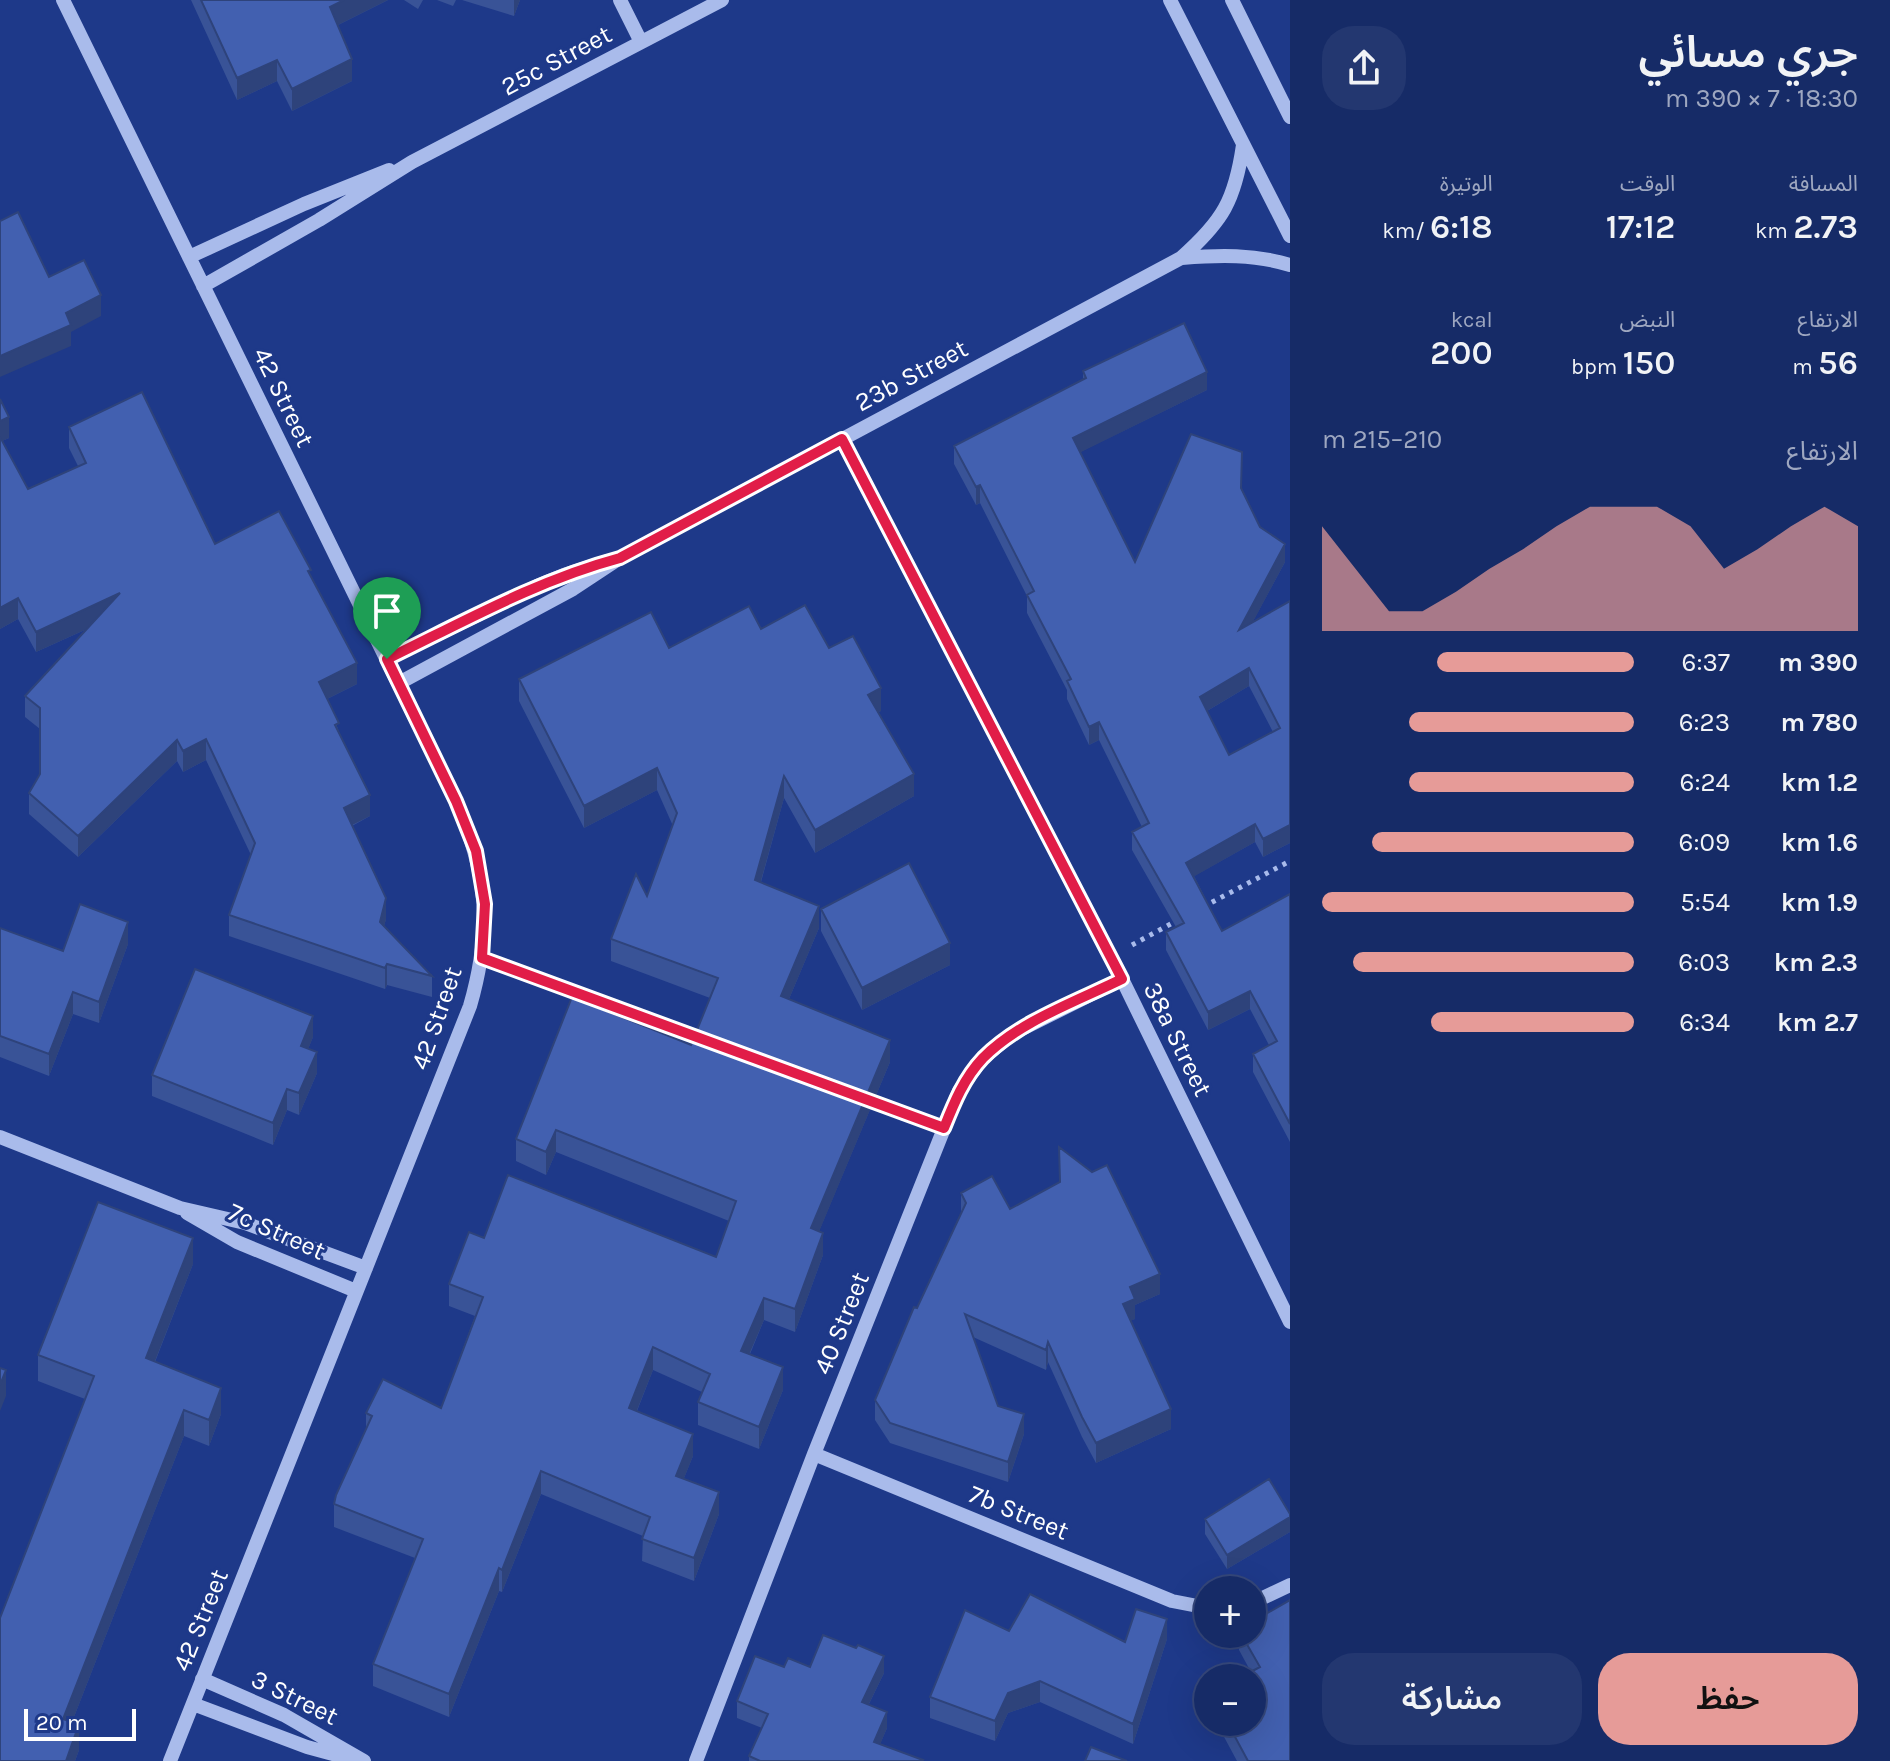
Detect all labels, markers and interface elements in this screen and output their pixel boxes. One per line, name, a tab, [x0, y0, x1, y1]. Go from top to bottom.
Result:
street label: 25c Street	[496, 18, 617, 102]
button: share	[1322, 26, 1406, 110]
text: جري مسائي	[1638, 27, 1858, 78]
text: 18:30 · 7 × 390 m	[1665, 83, 1858, 114]
text: الوتيرة	[1440, 171, 1493, 197]
text: الوقت	[1620, 171, 1675, 197]
text: المسافة	[1789, 171, 1858, 197]
text: 6:18	[1430, 207, 1493, 247]
text: 17:12	[1606, 207, 1675, 247]
text: 2.73	[1793, 207, 1858, 247]
text: /km	[1382, 218, 1430, 244]
text: km	[1755, 218, 1793, 244]
text: kcal	[1451, 307, 1493, 333]
text: النبض	[1620, 307, 1675, 333]
text: الارتفاع	[1798, 307, 1858, 333]
street label: 23b Street	[849, 333, 973, 418]
text: 200	[1430, 333, 1493, 373]
street label: 42 Street	[246, 342, 321, 452]
text: 150	[1623, 343, 1675, 383]
text: 56	[1818, 343, 1858, 383]
text: bpm	[1571, 354, 1623, 380]
text: m	[1792, 354, 1818, 380]
text: 210–215 m	[1322, 424, 1442, 455]
text: الارتفاع	[1787, 436, 1858, 467]
pin	[353, 577, 421, 659]
icon: arrive	[365, 589, 409, 633]
text: 6:37	[1682, 647, 1730, 678]
text: 390 m	[1778, 647, 1858, 678]
text: 6:23	[1679, 707, 1730, 738]
text: 780 m	[1781, 707, 1858, 738]
text: 6:24	[1680, 767, 1730, 798]
text: 1.2 km	[1781, 767, 1858, 798]
text: 6:09	[1679, 827, 1730, 858]
text: 1.6 km	[1781, 827, 1858, 858]
text: 5:54	[1680, 887, 1730, 918]
text: 1.9 km	[1781, 887, 1858, 918]
text: 6:03	[1678, 947, 1730, 978]
text: 2.3 km	[1774, 947, 1858, 978]
street label: 42 Street	[404, 962, 469, 1074]
street label: 38a Street	[1137, 977, 1219, 1102]
text: 6:34	[1679, 1007, 1730, 1038]
text: 2.7 km	[1777, 1007, 1858, 1038]
street label: 7c Street	[223, 1196, 330, 1267]
street label: 40 Street	[807, 1267, 876, 1379]
street label: 7b Street	[964, 1478, 1074, 1547]
street label: 42 Street	[166, 1565, 235, 1676]
map controls	[1194, 1576, 1266, 1736]
button: +	[1194, 1576, 1266, 1648]
button: مشاركة	[1322, 1653, 1582, 1745]
button: حفظ	[1598, 1653, 1858, 1745]
street label: 3 Street	[246, 1663, 344, 1732]
button: −	[1194, 1664, 1266, 1736]
scale bar	[24, 1705, 136, 1741]
text: 20 m	[36, 1710, 88, 1736]

